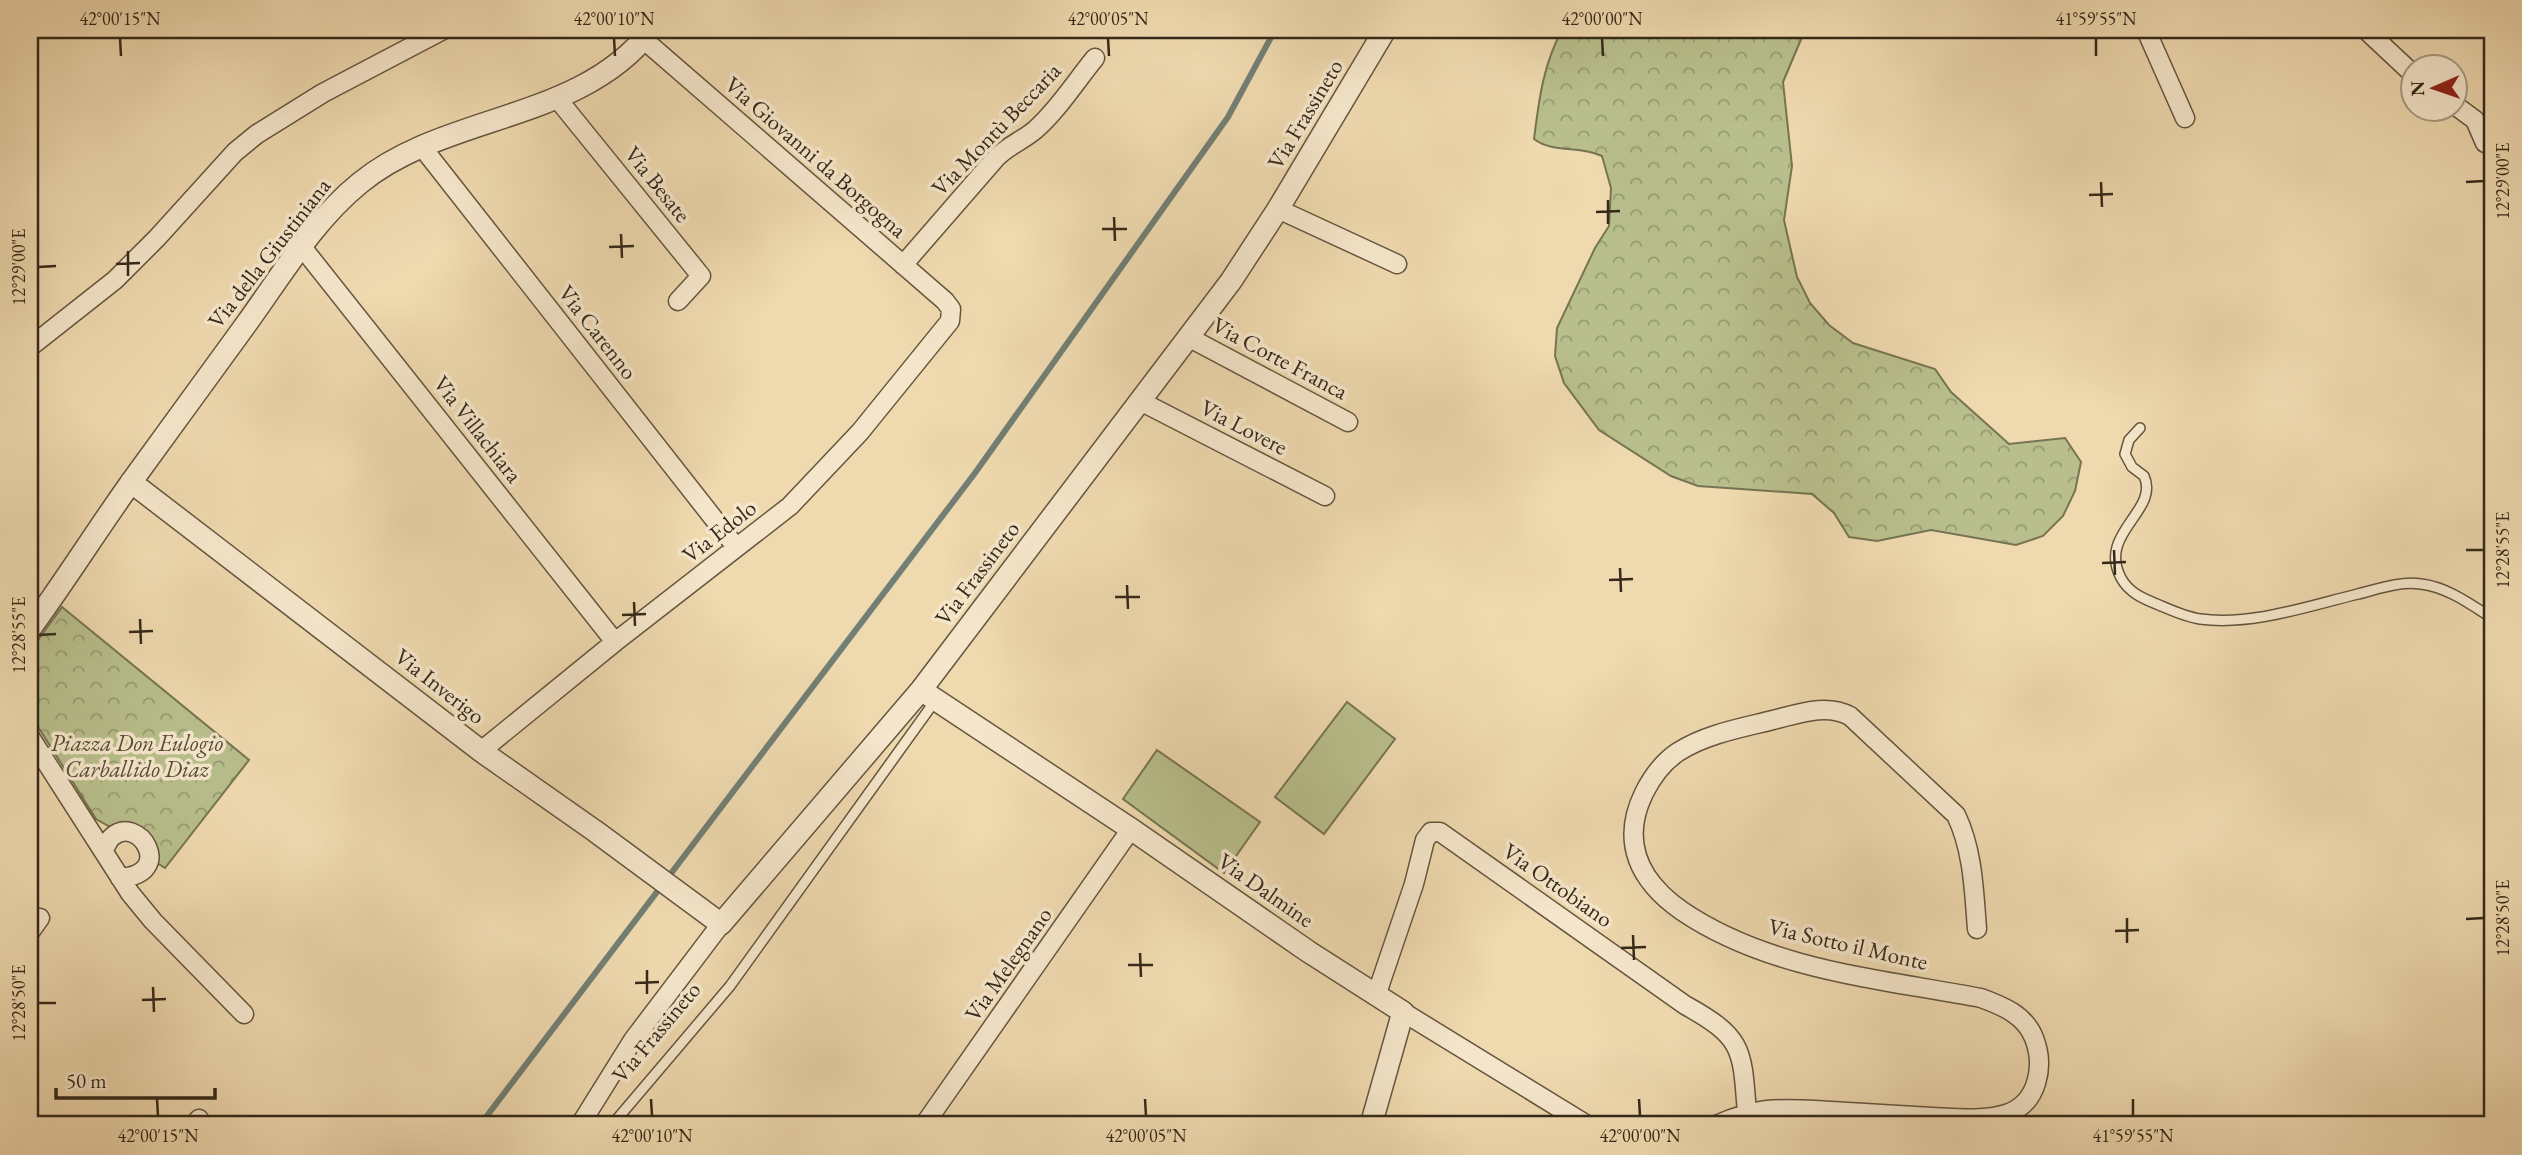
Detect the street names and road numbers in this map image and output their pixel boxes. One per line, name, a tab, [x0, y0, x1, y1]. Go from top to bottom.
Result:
street label: Via Frassineto	[1260, 53, 1350, 175]
street label: Via Montù Beccaria	[925, 55, 1068, 202]
street label: Via Giovanni da Borgogna	[719, 70, 914, 245]
street label: Via Besate	[618, 140, 698, 228]
street label: Via della Giustiniana	[201, 171, 338, 334]
street label: Via Carenno	[552, 279, 644, 385]
street label: Via Corte Franca	[1207, 310, 1354, 407]
street label: Via Villachiara	[427, 369, 530, 489]
street label: Via Lovere	[1195, 392, 1293, 462]
street label: Via Edolo	[676, 493, 762, 569]
street label: Via Frassineto	[928, 515, 1026, 631]
street label: Via Inverigo	[389, 641, 491, 731]
street label: Via Ottobiano	[1497, 836, 1619, 934]
street label: Via Dalmine	[1212, 846, 1320, 934]
street label: Via Melegnano	[958, 901, 1058, 1027]
street label: Via Sotto il Monte	[1765, 911, 1931, 977]
street label: Via Frassineto	[605, 975, 707, 1089]

